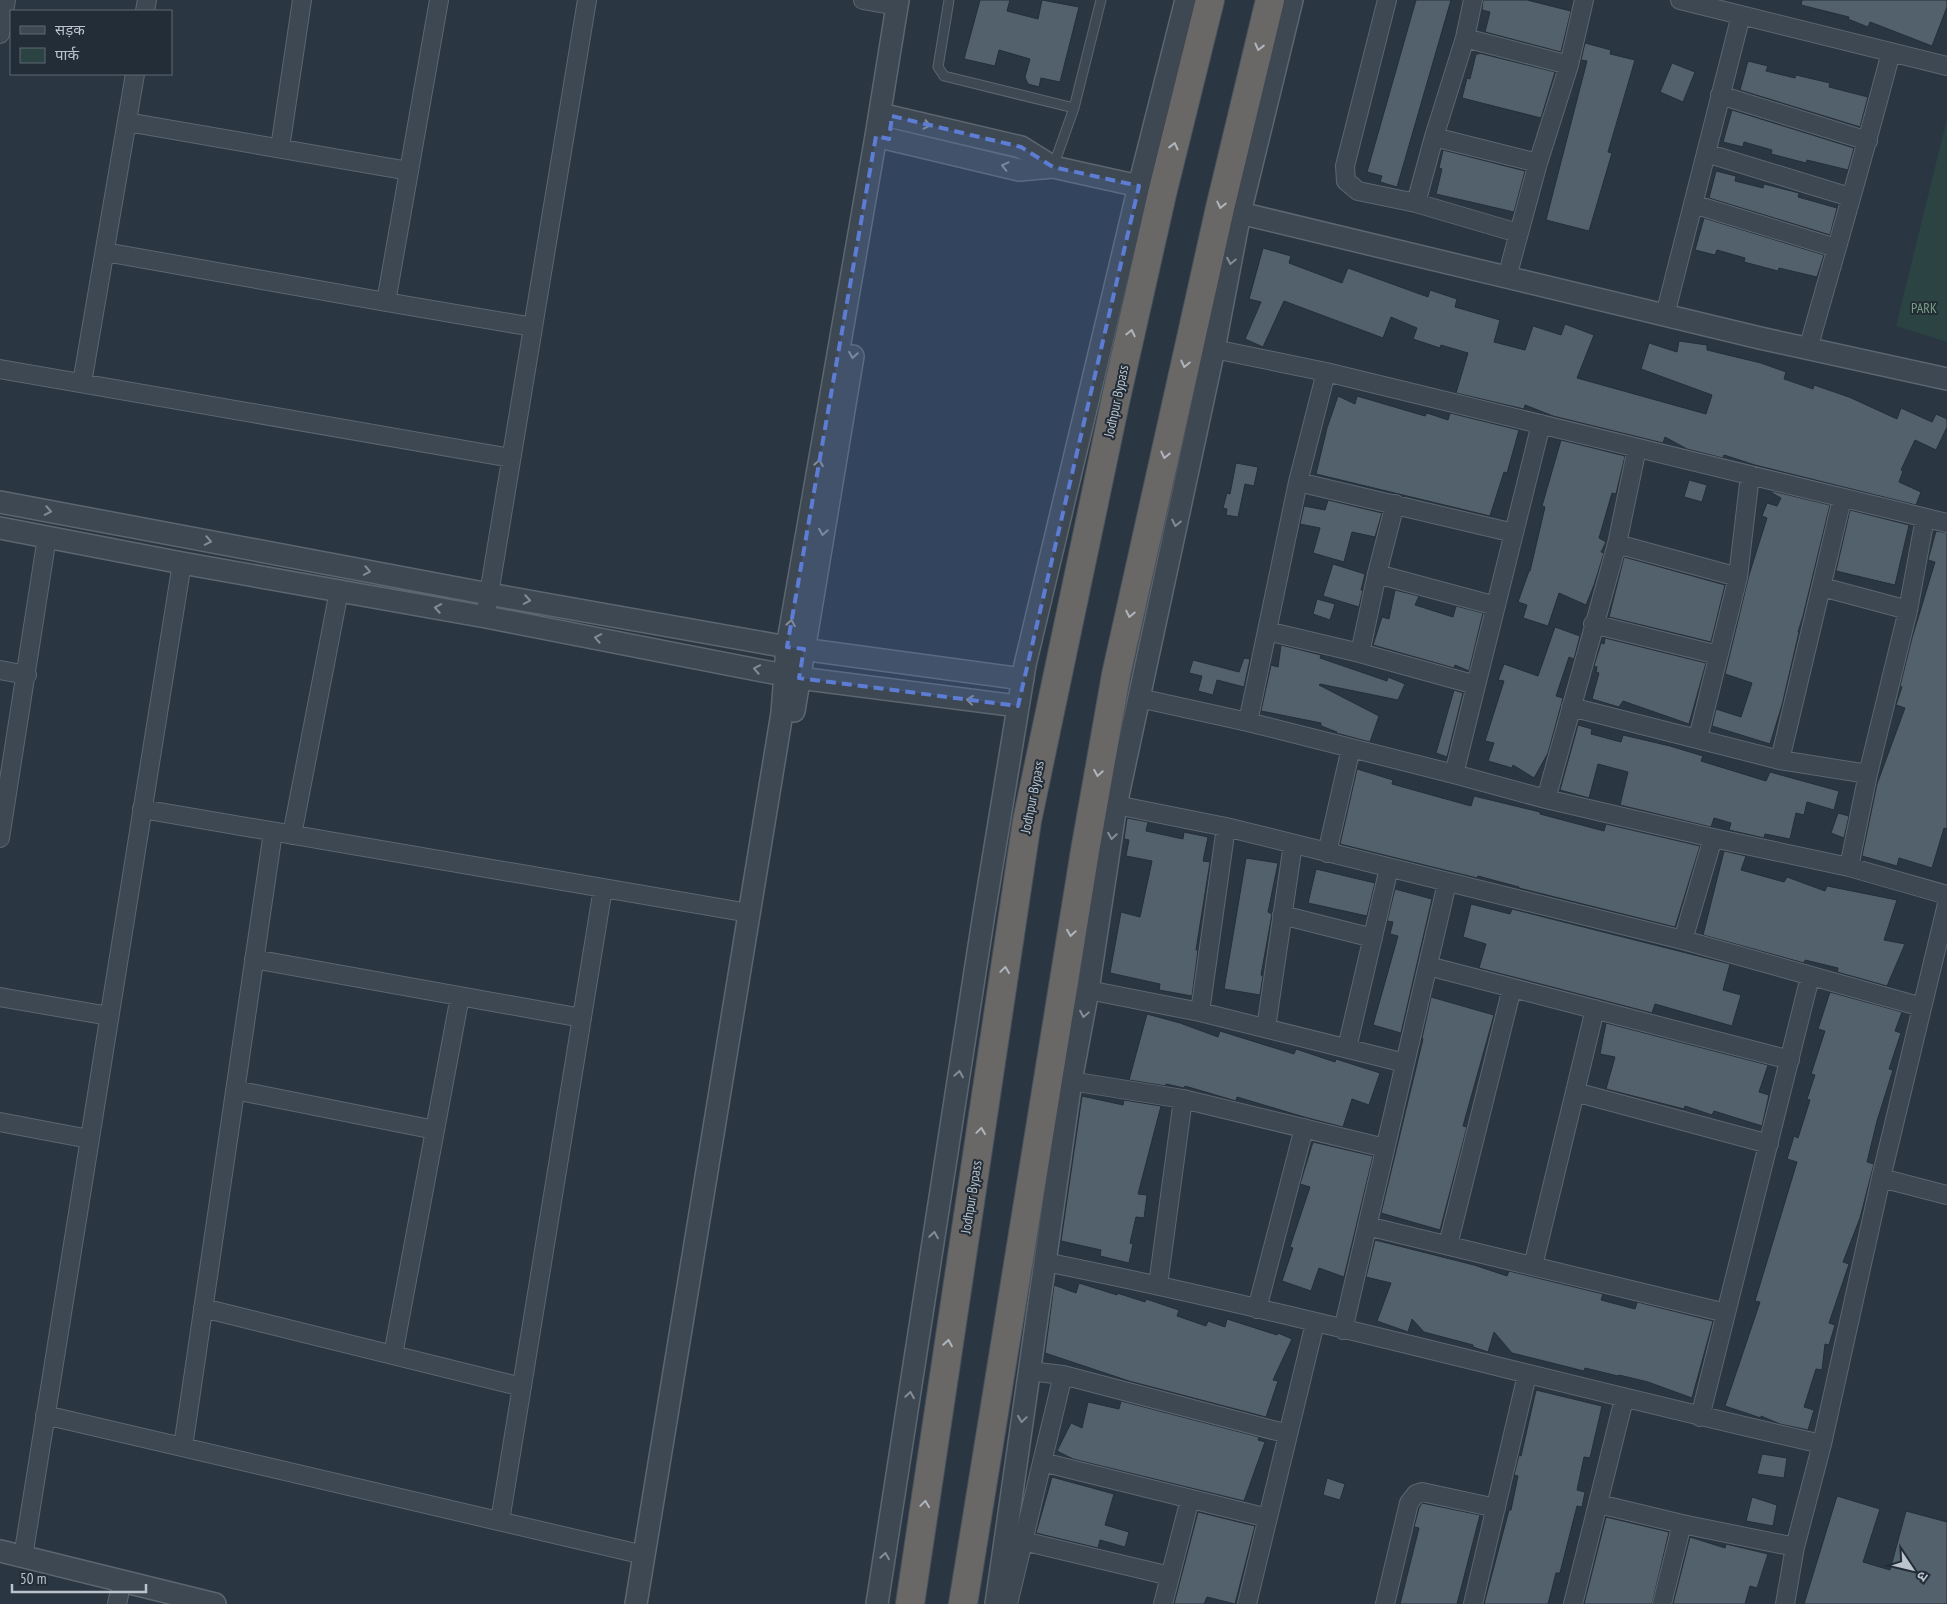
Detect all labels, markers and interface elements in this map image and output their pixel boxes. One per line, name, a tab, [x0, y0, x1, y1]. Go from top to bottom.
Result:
legend	[10, 10, 172, 75]
text: सड़क	[55, 20, 85, 39]
one-way arrow	[1254, 43, 1265, 52]
text: पार्क	[55, 45, 79, 64]
one-way arrow	[923, 119, 932, 130]
one-way arrow	[1168, 142, 1179, 151]
one-way arrow	[1000, 161, 1009, 172]
one-way arrow	[1216, 201, 1227, 210]
one-way arrow	[1226, 257, 1236, 265]
park label: PARK	[1911, 299, 1937, 317]
one-way arrow	[1125, 328, 1136, 337]
one-way arrow	[848, 350, 858, 359]
one-way arrow	[1180, 359, 1191, 368]
street label: Jodhpur Bypass	[1099, 363, 1133, 440]
one-way arrow	[1160, 451, 1171, 459]
one-way arrow	[814, 458, 824, 467]
one-way arrow	[44, 506, 52, 516]
one-way arrow	[1172, 518, 1182, 527]
one-way arrow	[819, 528, 829, 536]
one-way arrow	[203, 535, 212, 546]
one-way arrow	[363, 565, 372, 575]
one-way arrow	[523, 595, 532, 605]
one-way arrow	[433, 604, 442, 614]
one-way arrow	[1125, 609, 1136, 618]
one-way arrow	[786, 618, 796, 627]
one-way arrow	[593, 633, 602, 644]
one-way arrow	[753, 664, 762, 675]
one-way arrow	[966, 695, 974, 705]
street label: Jodhpur Bypass	[1016, 759, 1048, 836]
one-way arrow	[1094, 769, 1104, 777]
one-way arrow	[1107, 832, 1117, 841]
one-way arrow	[1067, 929, 1077, 938]
one-way arrow	[999, 965, 1009, 974]
one-way arrow	[1079, 1010, 1089, 1018]
one-way arrow	[953, 1070, 964, 1078]
one-way arrow	[975, 1126, 986, 1134]
street label: Jodhpur Bypass	[956, 1159, 986, 1236]
one-way arrow	[929, 1230, 939, 1239]
one-way arrow	[943, 1339, 953, 1347]
one-way arrow	[904, 1391, 914, 1400]
one-way arrow	[1017, 1415, 1028, 1423]
one-way arrow	[919, 1499, 930, 1507]
north arrow	[1887, 1544, 1937, 1594]
one-way arrow	[879, 1551, 890, 1559]
scale bar	[12, 1562, 146, 1594]
text: उ	[1912, 1568, 1932, 1586]
text: 50 m	[20, 1569, 46, 1588]

